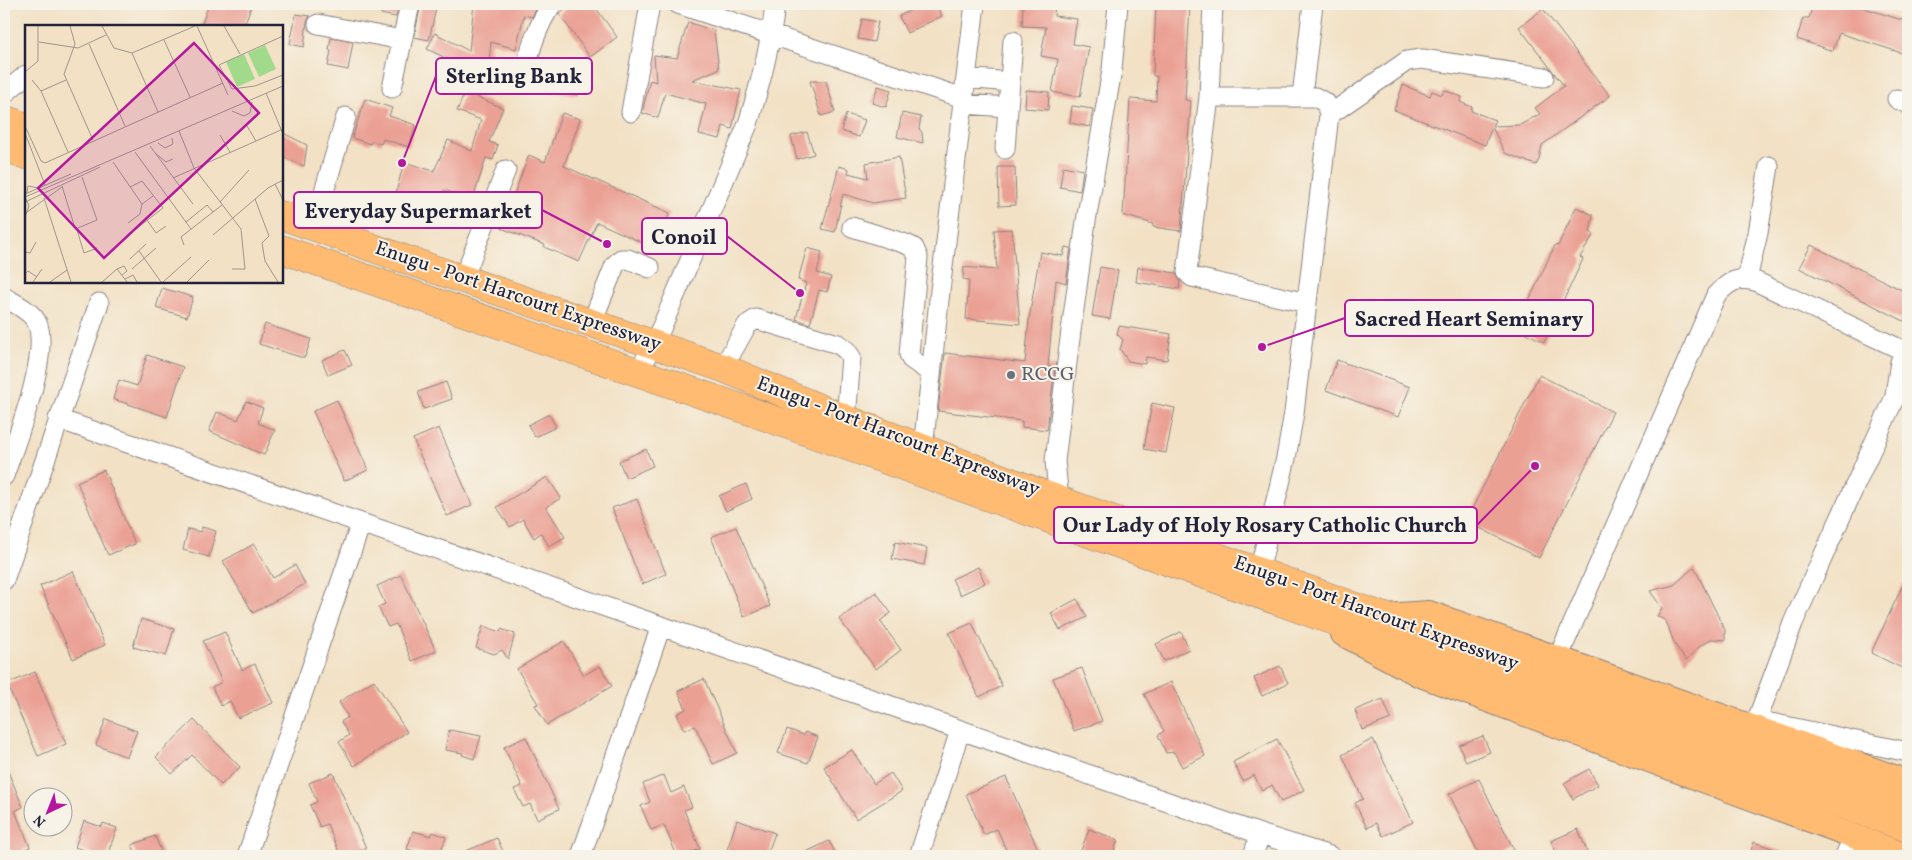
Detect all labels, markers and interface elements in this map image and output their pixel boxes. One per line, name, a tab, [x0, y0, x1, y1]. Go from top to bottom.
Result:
inset map	[25, 25, 282, 282]
callout: Sterling Bank	[436, 58, 592, 94]
text: Sterling Bank	[446, 63, 582, 92]
callout: Everyday Supermarket	[294, 192, 542, 228]
text: Everyday Supermarket	[304, 198, 532, 227]
callout: Conoil	[642, 218, 727, 254]
text: Conoil	[651, 224, 717, 253]
street label: Enugu - Port Harcourt Expressway	[371, 235, 665, 359]
callout: Sacred Heart Seminary	[1345, 300, 1593, 336]
text: Sacred Heart Seminary	[1355, 306, 1583, 335]
place label: RCCG	[1021, 361, 1075, 389]
marker: RCCG	[1005, 369, 1017, 381]
street label: Enugu - Port Harcourt Expressway	[752, 370, 1044, 504]
callout: Our Lady of Holy Rosary Catholic Church	[1054, 507, 1477, 543]
text: Our Lady of Holy Rosary Catholic Church	[1063, 512, 1468, 541]
street label: Enugu - Port Harcourt Expressway	[1230, 549, 1523, 679]
north arrow	[22, 788, 72, 838]
text: N	[30, 810, 50, 831]

